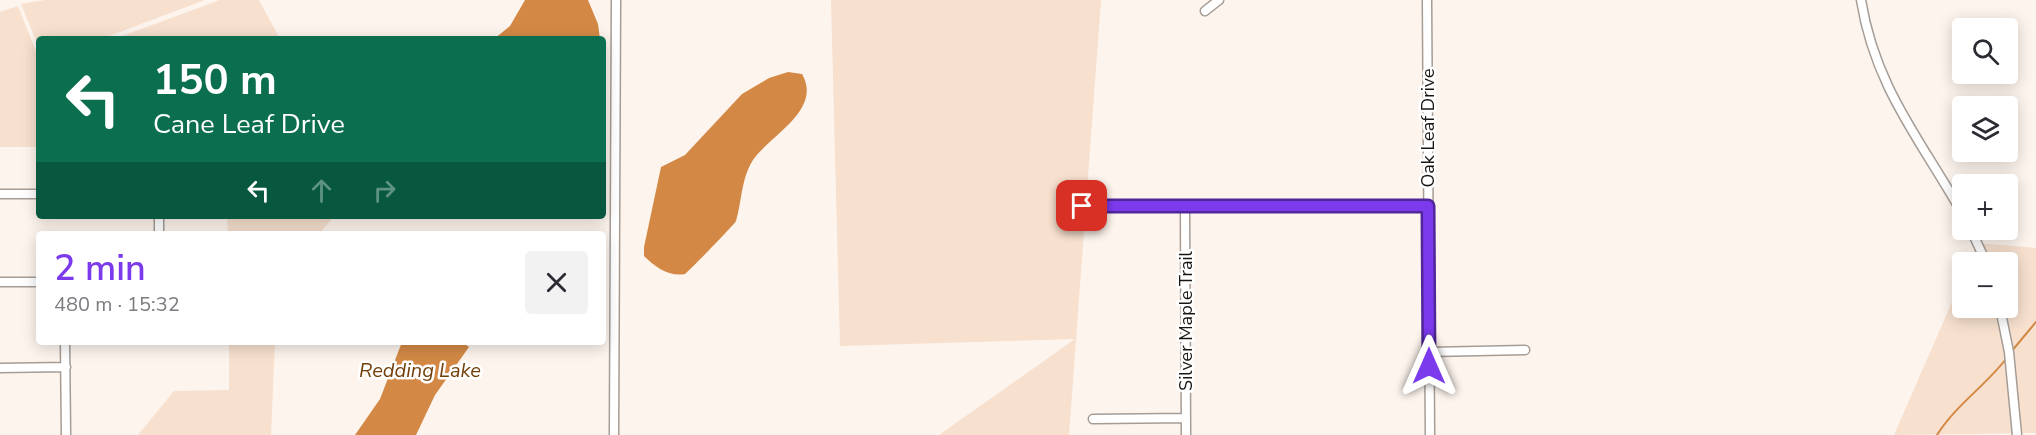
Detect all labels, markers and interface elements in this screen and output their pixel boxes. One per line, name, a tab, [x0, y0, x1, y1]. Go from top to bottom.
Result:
map controls	[1952, 18, 2018, 318]
button: search	[1952, 18, 2018, 84]
text: 150 m	[153, 52, 277, 109]
icon: left	[54, 60, 132, 138]
street label: Oak Leaf Drive	[1416, 68, 1440, 188]
button: layers	[1952, 96, 2018, 162]
text: Cane Leaf Drive	[153, 106, 345, 143]
icon: left	[242, 174, 275, 207]
icon: ahead	[305, 174, 338, 207]
icon: right	[368, 174, 401, 207]
button: +	[1952, 174, 2018, 240]
pin	[1056, 180, 1107, 231]
icon: arrive	[1065, 189, 1098, 222]
text: 2 min	[54, 244, 146, 293]
street label: Silver Maple Trail	[1174, 250, 1198, 391]
button: close	[525, 251, 588, 314]
button: −	[1952, 252, 2018, 318]
text: 480 m · 15:32	[54, 291, 180, 318]
position arrow	[1397, 334, 1461, 398]
water label: Redding Lake	[359, 357, 481, 384]

